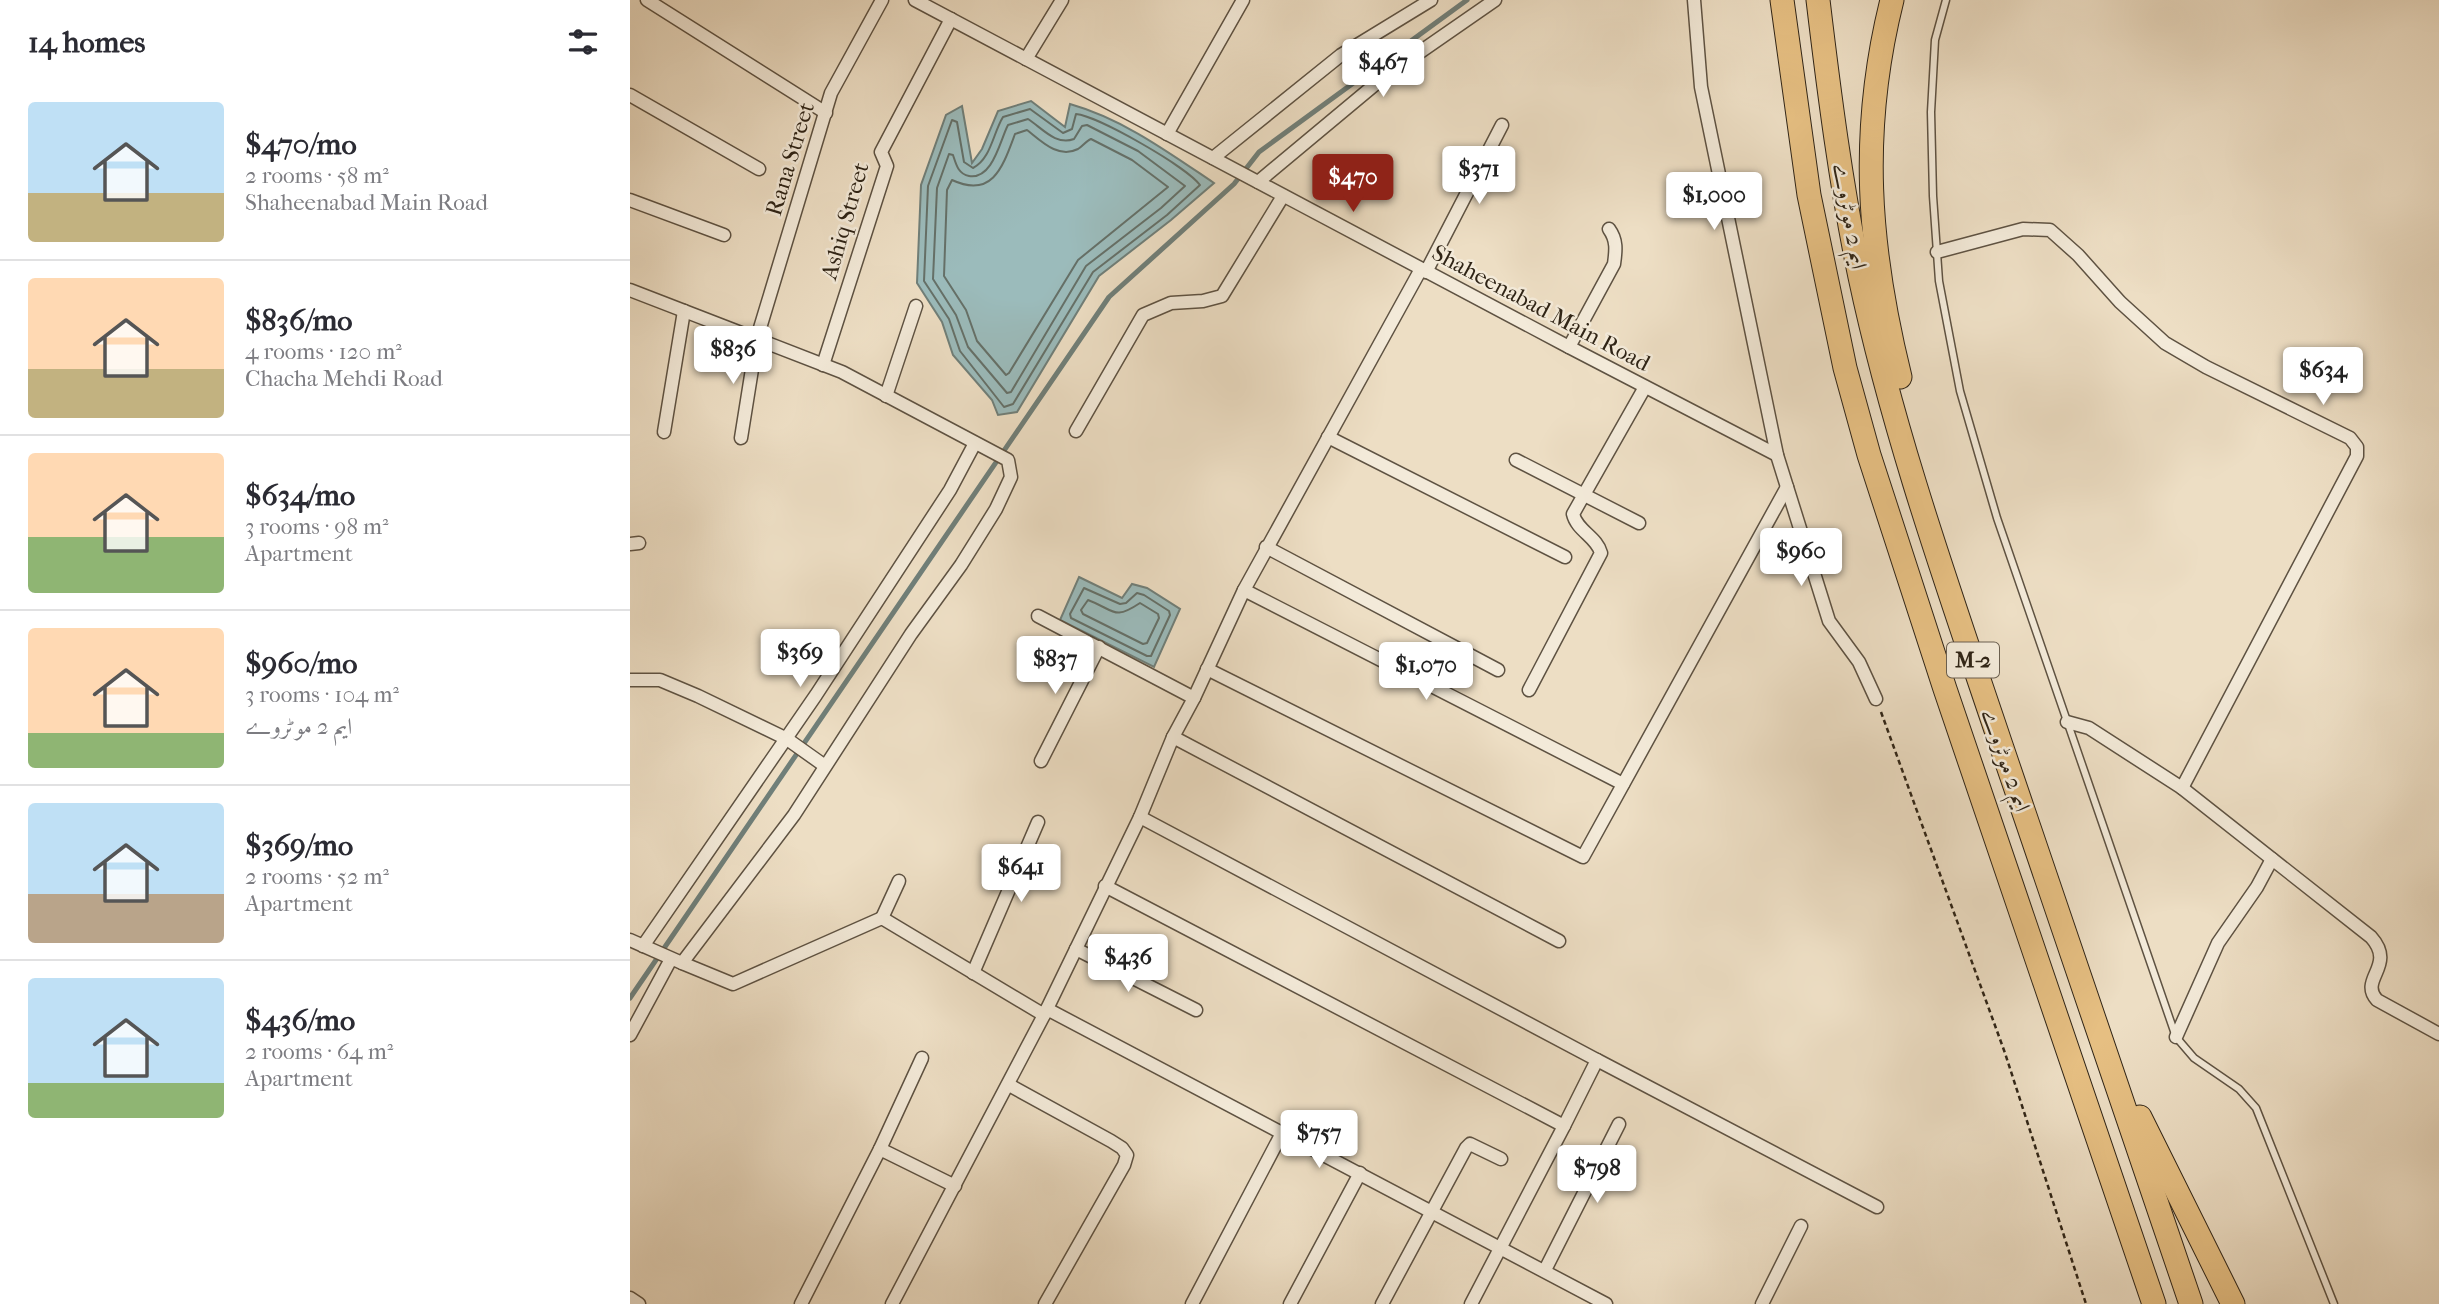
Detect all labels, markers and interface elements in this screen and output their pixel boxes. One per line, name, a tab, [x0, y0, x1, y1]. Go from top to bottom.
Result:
icon: filters	[564, 23, 602, 61]
text: 14 homes	[28, 25, 145, 60]
pin: $467	[1342, 40, 1424, 99]
text: $467	[1358, 48, 1408, 75]
street label: Rana Street	[760, 99, 820, 219]
text: $470/mo	[245, 127, 357, 162]
icon: home	[84, 130, 168, 214]
pin: $371	[1438, 146, 1520, 206]
pin: $470	[1312, 154, 1394, 214]
text: $371	[1458, 155, 1500, 182]
street label: Ashiq Street	[815, 159, 875, 284]
street label: ایم 2 موٹروے	[1821, 161, 1873, 272]
text: 2 rooms · 58 m²	[245, 162, 389, 189]
text: $470	[1328, 163, 1378, 190]
pin: $1,000	[1657, 173, 1771, 232]
text: $1,000	[1682, 181, 1746, 208]
text: Shaheenabad Main Road	[245, 189, 488, 216]
street label: Shaheenabad Main Road	[1427, 239, 1655, 377]
text: $836/mo	[245, 303, 352, 338]
icon: home	[84, 306, 168, 390]
pin: $836	[692, 326, 774, 386]
text: $836	[710, 335, 756, 362]
text: 4 rooms · 120 m²	[245, 338, 402, 365]
pin: $634	[2282, 348, 2364, 407]
text: $634	[2299, 356, 2347, 383]
text: Chacha Mehdi Road	[245, 365, 443, 392]
text: $634/mo	[245, 478, 355, 513]
icon: home	[84, 481, 168, 565]
text: 3 rooms · 98 m²	[245, 513, 389, 540]
pin: $960	[1760, 528, 1842, 588]
text: $960	[1776, 537, 1826, 564]
text: Apartment	[245, 540, 353, 567]
pin: $369	[759, 630, 841, 689]
pin: $837	[1014, 636, 1096, 696]
text: $369	[777, 638, 823, 665]
pin: $1,070	[1369, 642, 1483, 702]
road number: M-2	[1947, 642, 1999, 678]
text: $837	[1033, 645, 1077, 672]
text: $960/mo	[245, 646, 357, 681]
text: $1,070	[1395, 651, 1457, 678]
icon: home	[84, 656, 168, 740]
text: 3 rooms · 104 m²	[245, 681, 399, 708]
street label: ایم 2 موٹروے	[1970, 705, 2036, 817]
text: ایم 2 موٹروے	[245, 713, 352, 740]
text: $369/mo	[245, 828, 353, 863]
icon: home	[84, 831, 168, 915]
pin: $641	[980, 844, 1062, 904]
text: $641	[998, 853, 1044, 880]
text: 2 rooms · 52 m²	[245, 863, 389, 890]
text: Apartment	[245, 890, 353, 917]
pin: $436	[1087, 934, 1169, 994]
text: $436	[1104, 943, 1152, 970]
text: $436/mo	[245, 1003, 355, 1038]
icon: home	[84, 1006, 168, 1090]
text: 2 rooms · 64 m²	[245, 1038, 393, 1065]
text: Apartment	[245, 1065, 353, 1092]
pin: $757	[1278, 1110, 1360, 1170]
text: $757	[1297, 1119, 1341, 1146]
pin: $798	[1556, 1146, 1638, 1205]
text: $798	[1573, 1154, 1621, 1181]

